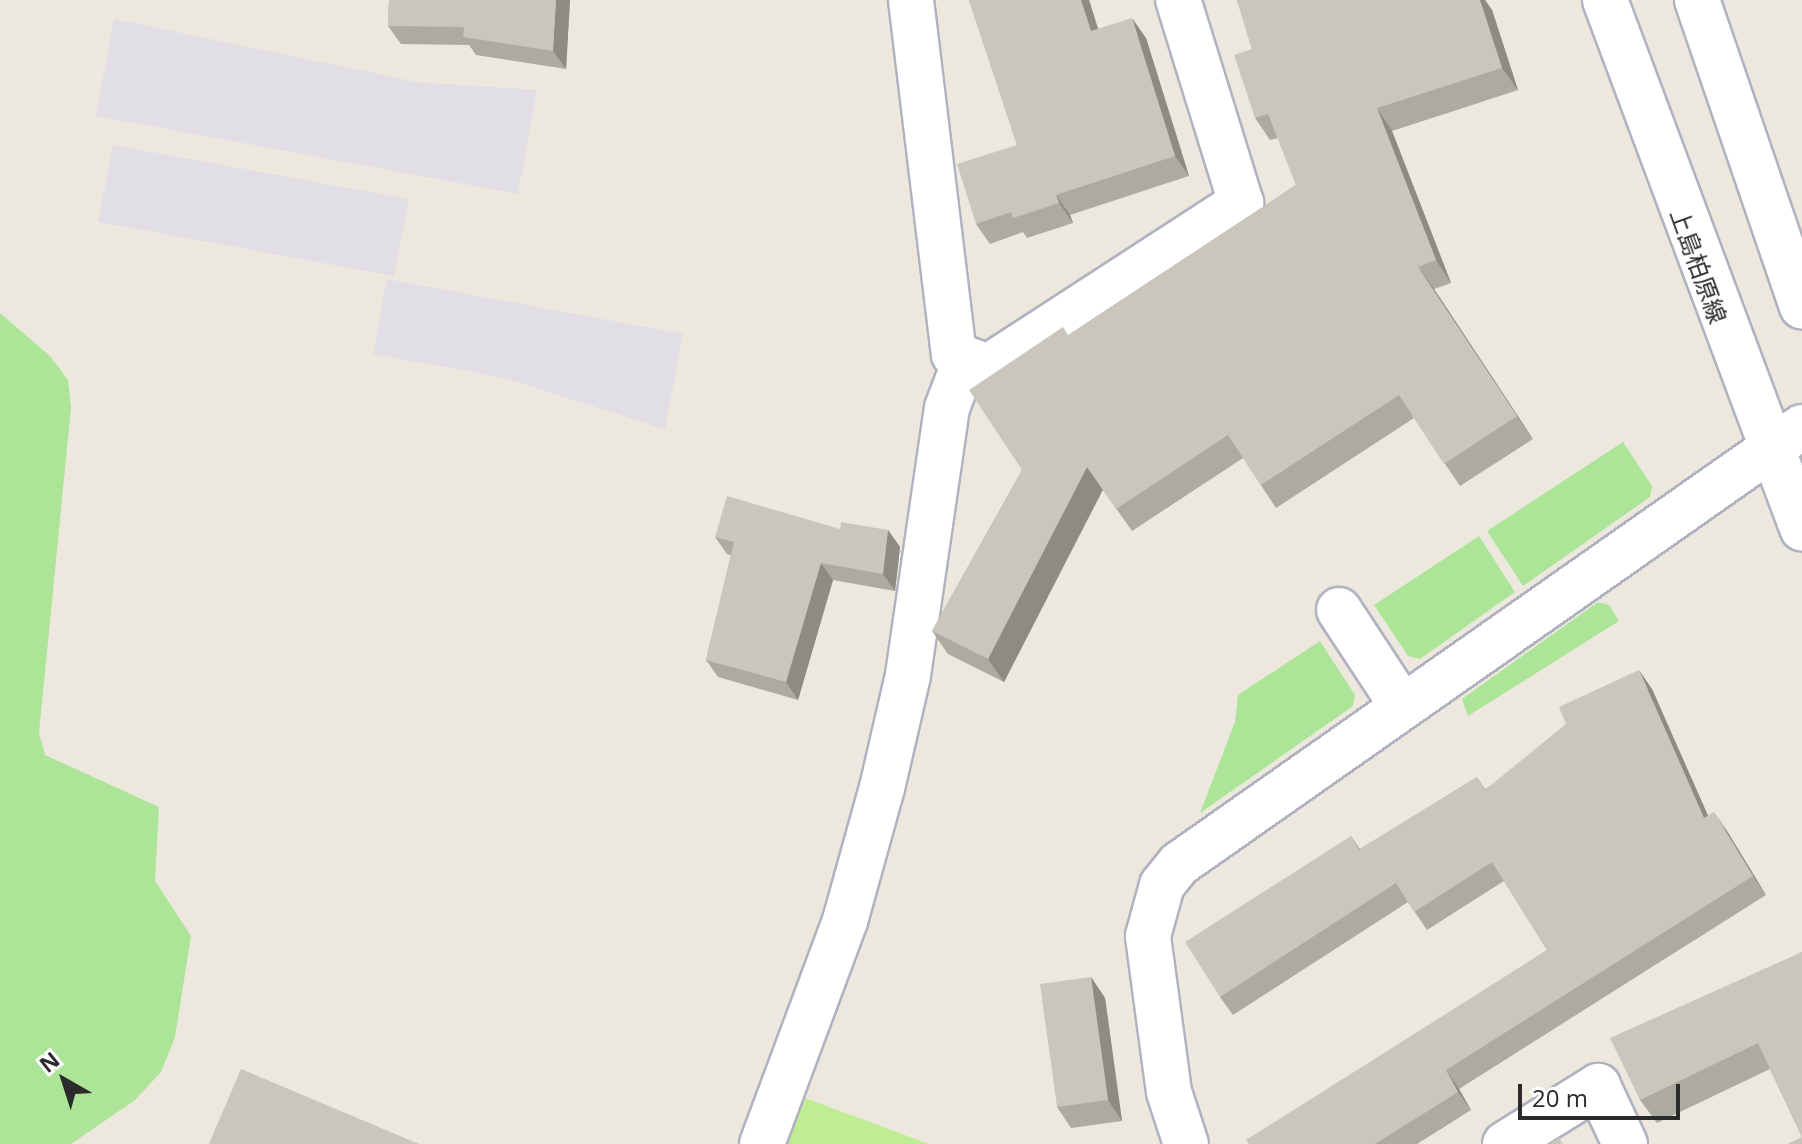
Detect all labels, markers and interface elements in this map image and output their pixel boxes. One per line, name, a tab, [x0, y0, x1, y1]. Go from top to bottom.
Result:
street label: 上島柏原線	[1665, 205, 1733, 327]
north arrow	[24, 1040, 104, 1120]
text: N	[32, 1044, 65, 1079]
scale bar	[1522, 1068, 1684, 1118]
text: 20 m	[1532, 1081, 1588, 1114]

